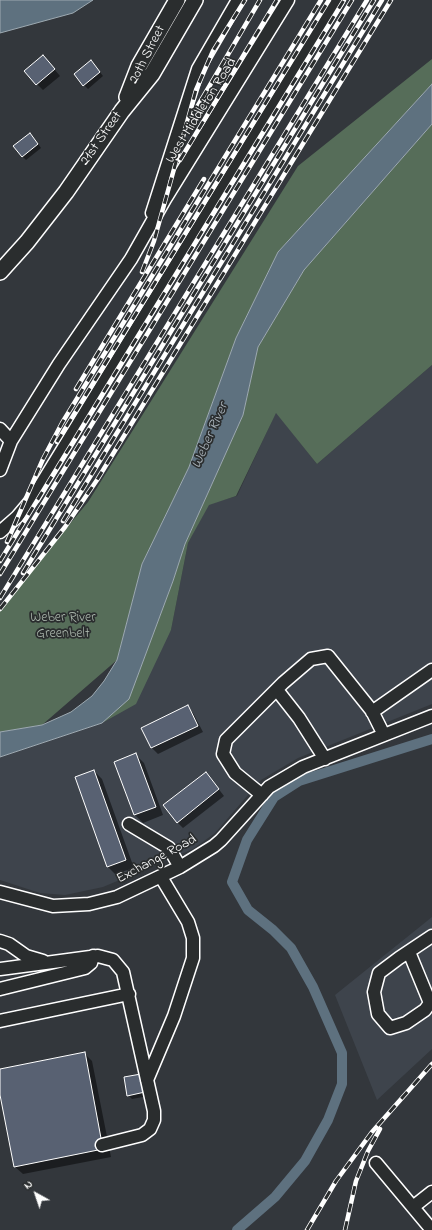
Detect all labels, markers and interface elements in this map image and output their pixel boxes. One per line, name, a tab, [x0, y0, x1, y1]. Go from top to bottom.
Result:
street label: 20th Street	[126, 23, 170, 87]
street label: West Middleton Road	[163, 55, 241, 167]
street label: 21st Street	[77, 109, 127, 169]
water label: Weber River	[189, 400, 233, 472]
park label: Weber River Greenbelt	[30, 611, 96, 644]
street label: Exchange Road	[114, 832, 200, 888]
north arrow	[16, 1174, 56, 1214]
text: N	[20, 1176, 36, 1193]

